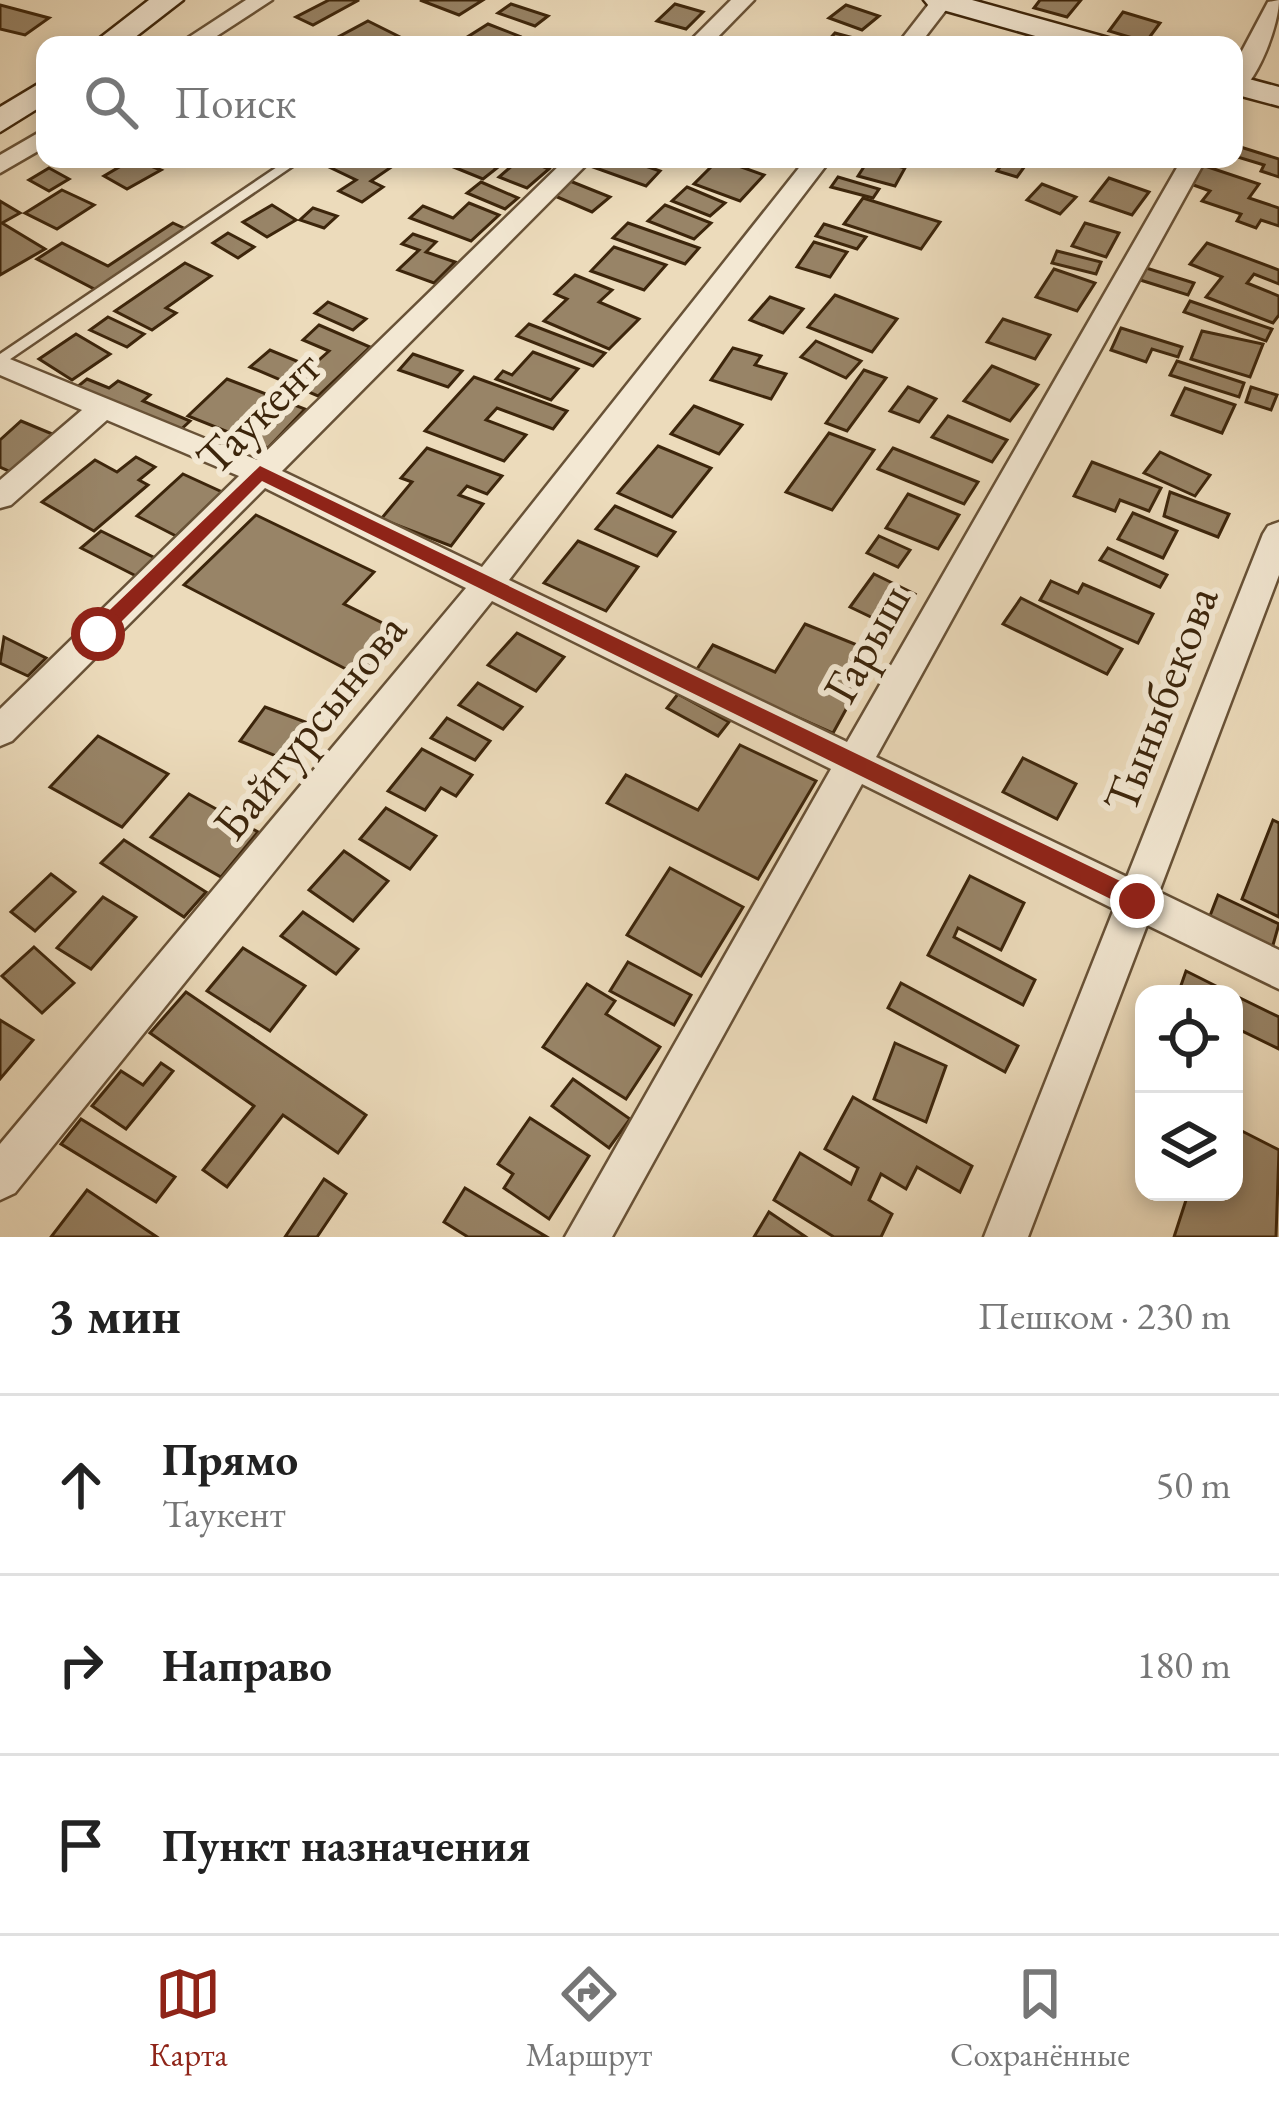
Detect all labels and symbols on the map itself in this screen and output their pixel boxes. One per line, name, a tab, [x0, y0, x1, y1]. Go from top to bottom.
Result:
street label: Таукент	[182, 336, 334, 488]
street label: Гарыш	[808, 573, 924, 713]
street label: Тыныбекова	[1088, 576, 1232, 821]
street label: Байтурсынова	[198, 599, 420, 852]
route start	[71, 607, 125, 661]
route end	[1110, 874, 1164, 928]

